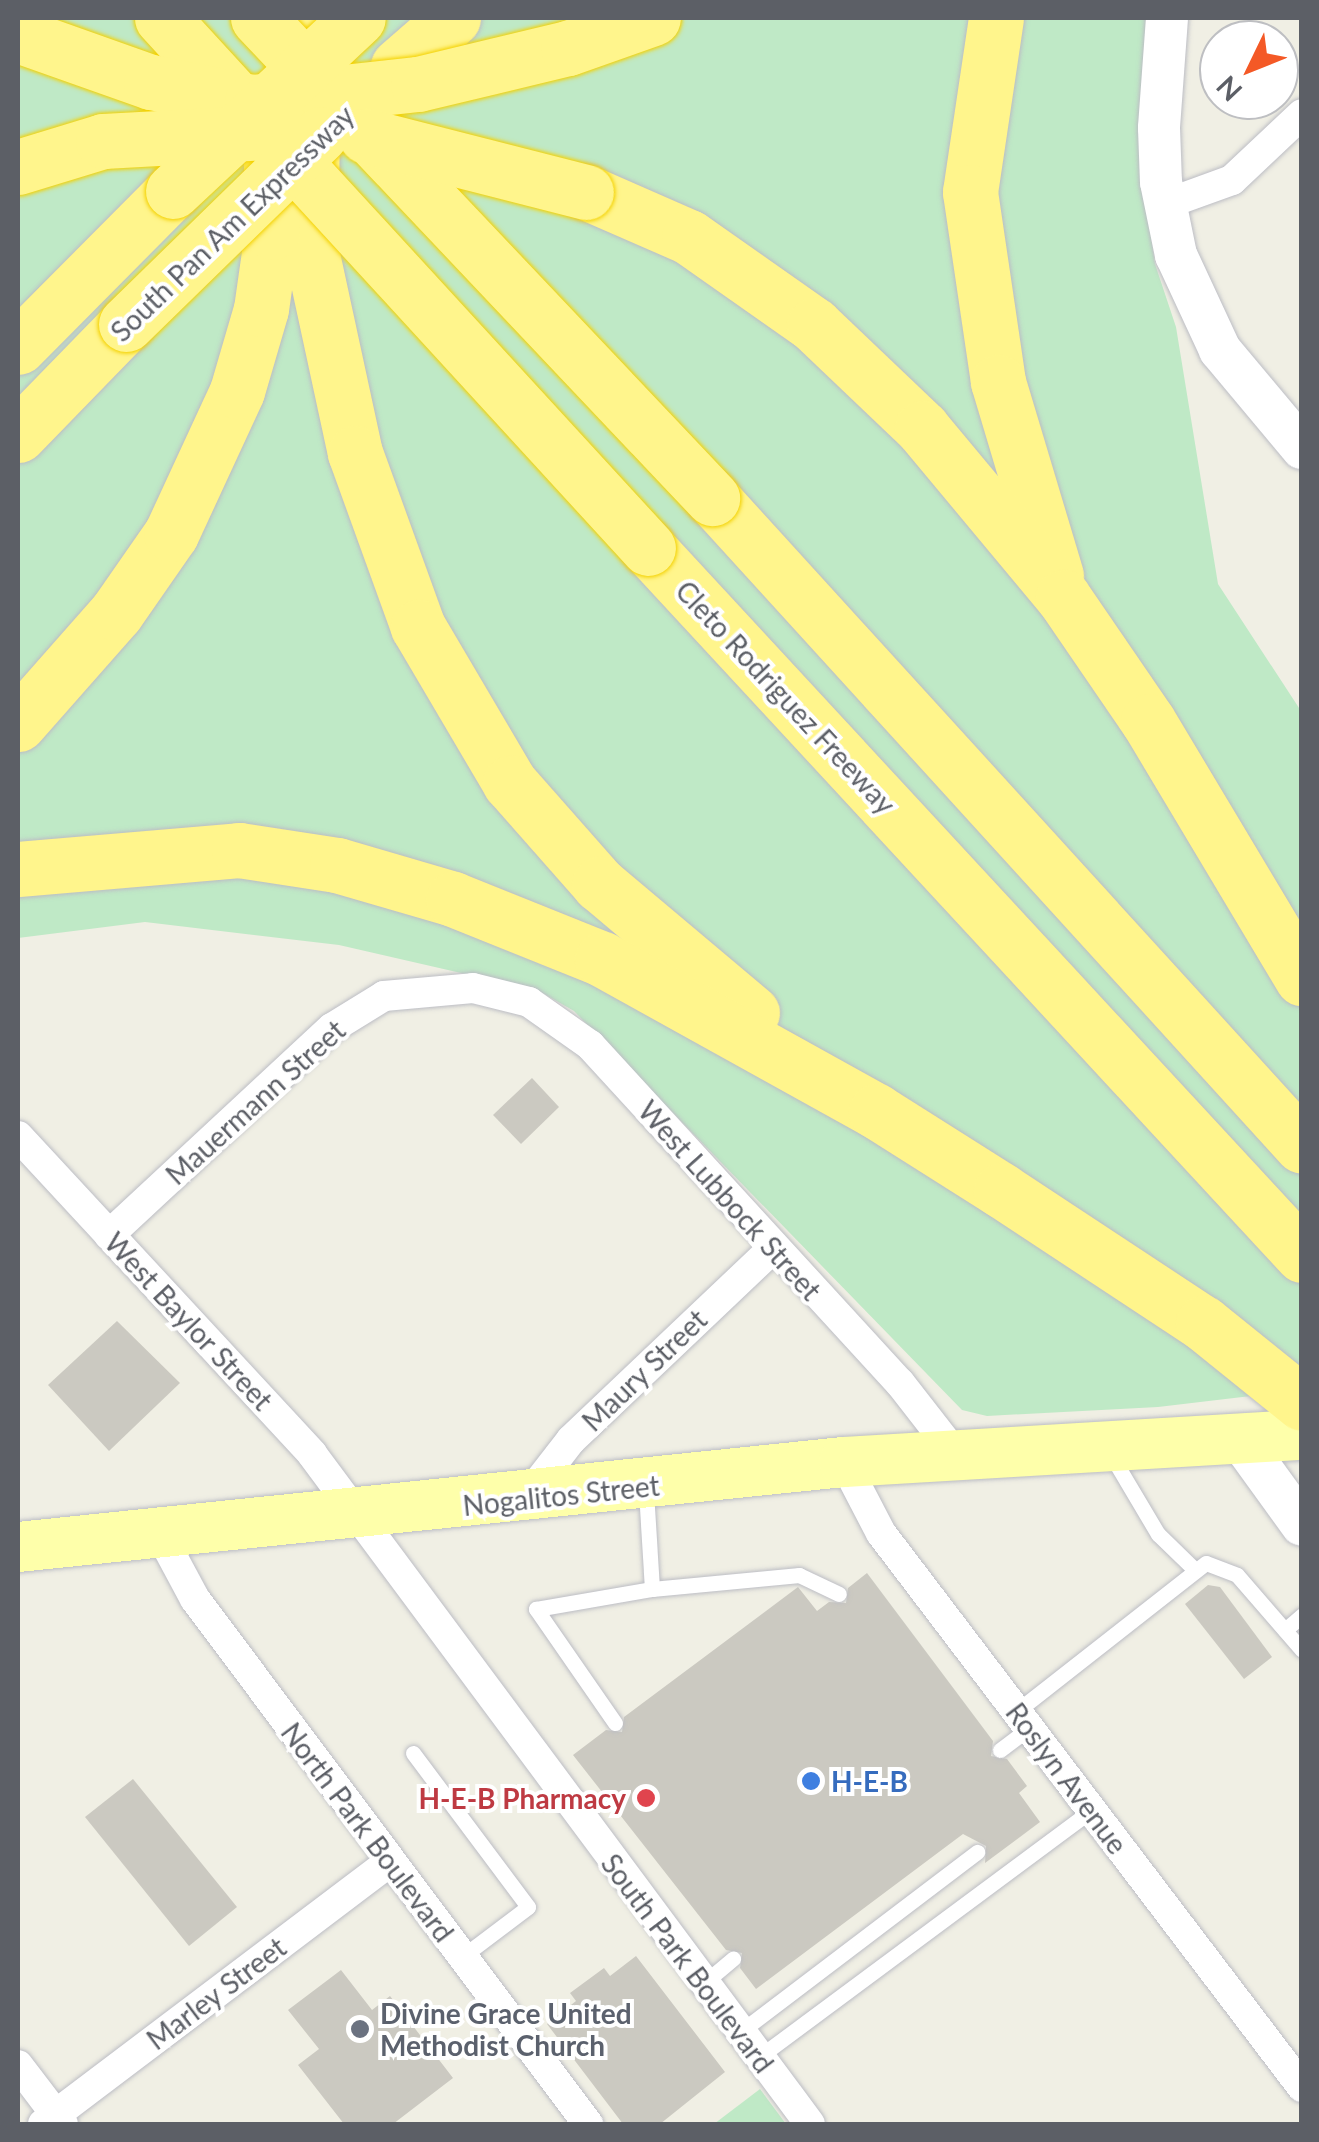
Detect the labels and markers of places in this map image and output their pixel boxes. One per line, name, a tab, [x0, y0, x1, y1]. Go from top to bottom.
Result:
place label: H-E-B	[831, 1764, 908, 1798]
marker: H-E-B	[800, 1770, 822, 1792]
place label: H-E-B Pharmacy	[419, 1781, 626, 1815]
marker: H-E-B Pharmacy	[635, 1787, 657, 1809]
place label: Divine Grace United Methodist Church	[380, 1996, 632, 2062]
marker: Divine Grace United Methodist Church	[349, 2018, 371, 2040]

